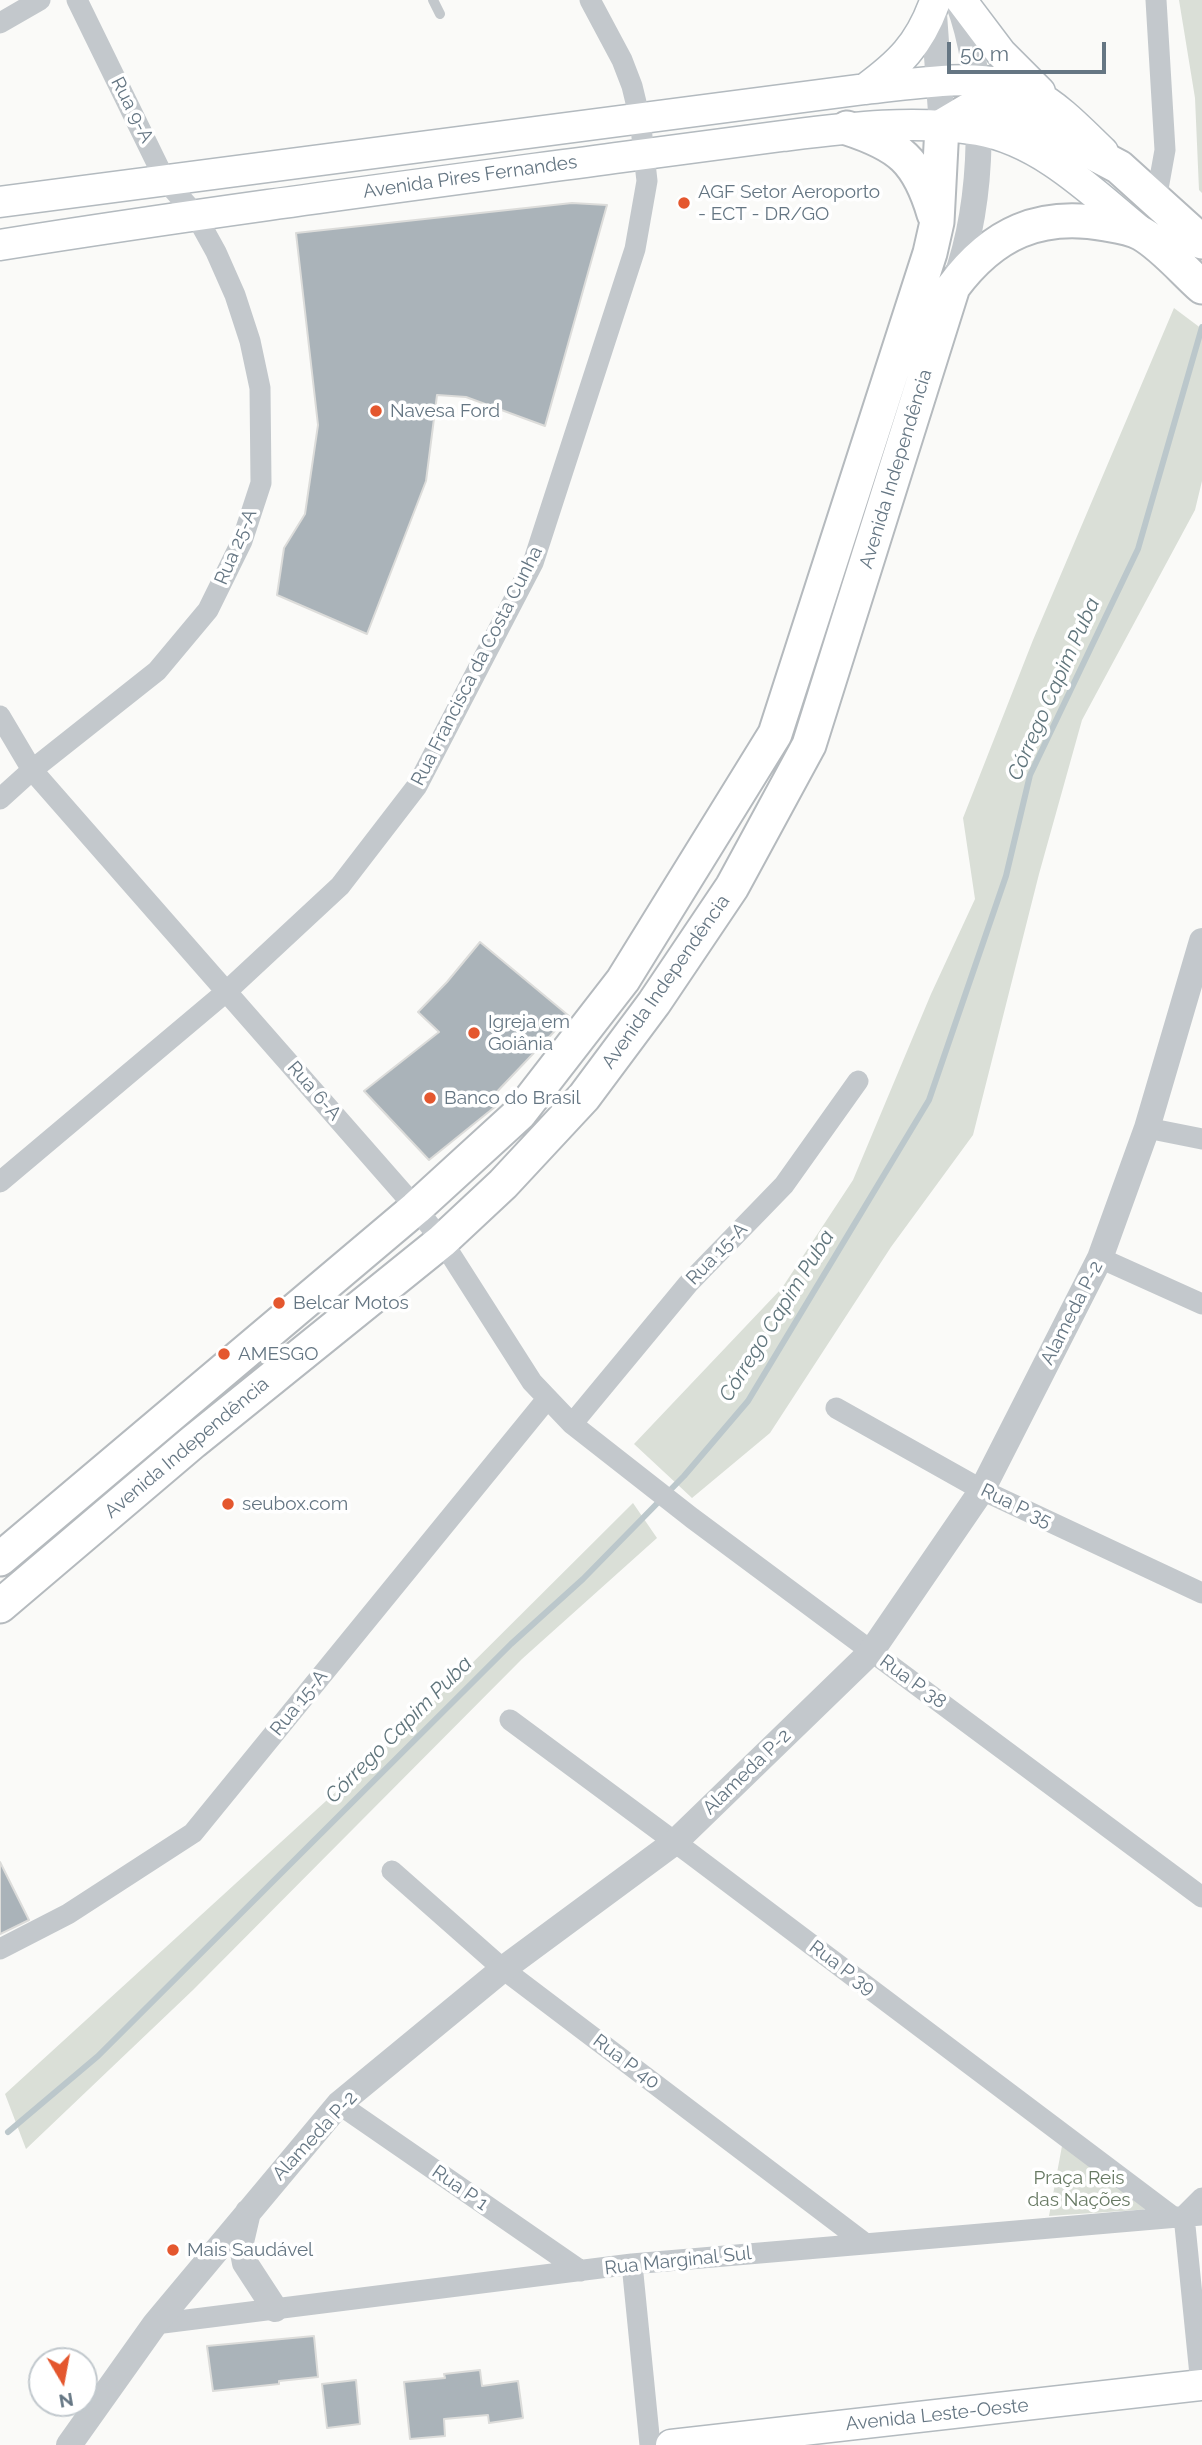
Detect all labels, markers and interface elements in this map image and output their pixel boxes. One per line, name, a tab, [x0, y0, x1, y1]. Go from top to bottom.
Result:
scale bar	[950, 28, 1109, 72]
text: 50 m	[960, 41, 1009, 66]
street label: Rua 9-A	[106, 73, 158, 147]
street label: Avenida Pires Fernandes	[361, 151, 579, 203]
place label: AGF Setor Aeroporto - ECT - DR/GO	[698, 181, 880, 225]
marker: AGF Setor Aeroporto - ECT - DR/GO	[676, 195, 692, 211]
street label: Avenida Independência	[855, 367, 937, 571]
place label: Navesa Ford	[390, 400, 500, 422]
marker: Navesa Ford	[368, 403, 384, 419]
street label: Rua 25-A	[210, 506, 262, 588]
street label: Rua Francisca da Costa Cunha	[407, 543, 547, 789]
water label: Córrego Capim Puba	[1002, 594, 1106, 784]
street label: Avenida Independência	[597, 891, 735, 1073]
place label: Igreja em Goiânia	[488, 1011, 570, 1055]
marker: Igreja em Goiânia	[466, 1025, 482, 1041]
street label: Rua 6-A	[282, 1057, 346, 1125]
place label: Banco do Brasil	[444, 1087, 581, 1109]
marker: Banco do Brasil	[422, 1090, 438, 1106]
street label: Rua 15-A	[682, 1218, 752, 1290]
water label: Córrego Capim Puba	[714, 1226, 840, 1406]
street label: Alameda P-2	[1036, 1257, 1108, 1369]
place label: Belcar Motos	[293, 1292, 409, 1314]
marker: Belcar Motos	[271, 1295, 287, 1311]
place label: AMESGO	[238, 1343, 318, 1365]
marker: AMESGO	[216, 1346, 232, 1362]
street label: Avenida Independência	[100, 1373, 274, 1523]
street label: Rua P 35	[977, 1479, 1055, 1533]
place label: seubox.com	[242, 1493, 348, 1515]
marker: seubox.com	[220, 1496, 236, 1512]
street label: Rua P 38	[875, 1650, 951, 1714]
water label: Córrego Capim Puba	[320, 1651, 478, 1809]
street label: Rua 15-A	[266, 1666, 332, 1740]
street label: Alameda P-2	[698, 1724, 796, 1820]
street label: Rua P 39	[805, 1936, 879, 2000]
street label: Rua P 40	[588, 2030, 664, 2094]
street label: Alameda P-2	[268, 2087, 362, 2185]
street label: Rua P 1	[427, 2160, 493, 2216]
park label: Praça Reis das Nações	[1027, 2167, 1131, 2211]
place label: Mais Saudável	[187, 2239, 313, 2261]
marker: Mais Saudável	[165, 2242, 181, 2258]
street label: Rua Marginal Sul	[604, 2242, 752, 2280]
north arrow	[28, 2347, 98, 2417]
text: N	[57, 2389, 75, 2413]
street label: Avenida Leste-Oeste	[844, 2394, 1030, 2436]

